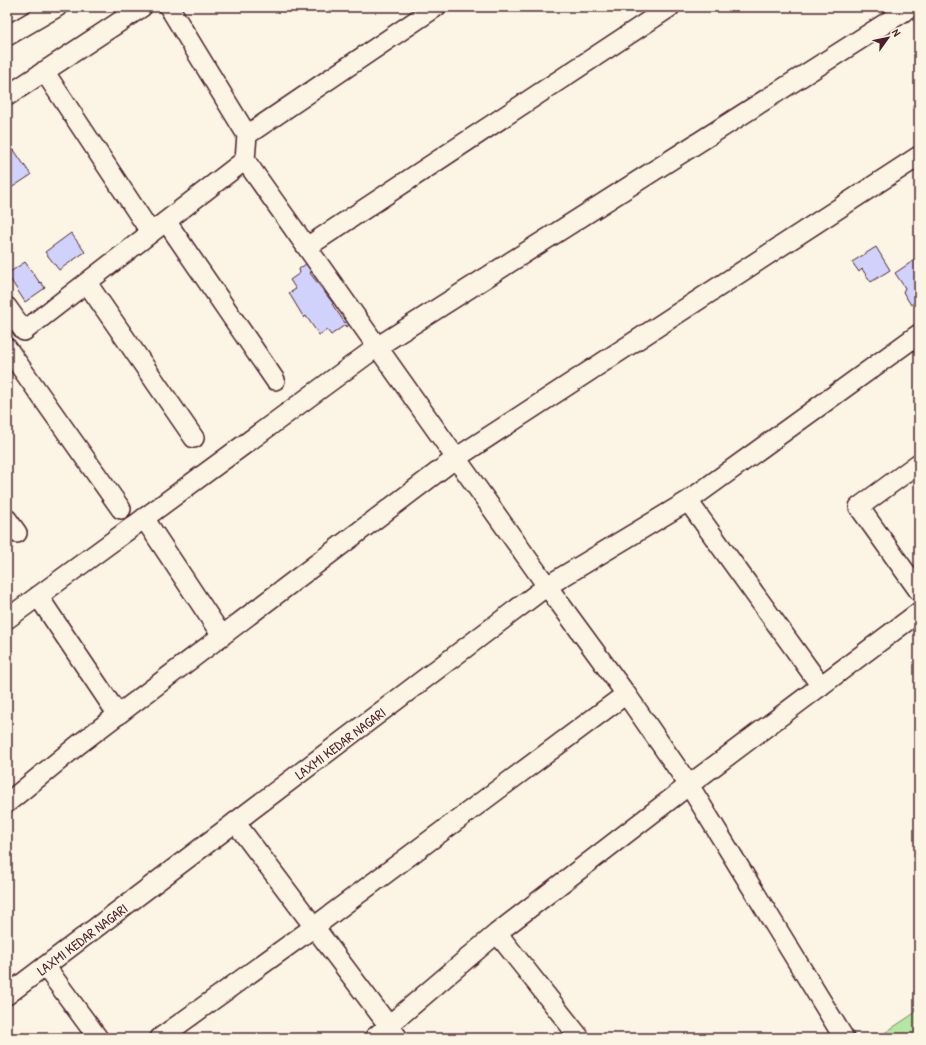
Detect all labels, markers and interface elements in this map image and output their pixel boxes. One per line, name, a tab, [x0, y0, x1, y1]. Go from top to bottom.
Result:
north arrow	[868, 18, 908, 58]
text: N	[889, 26, 904, 39]
street label: LAXMI KEDAR NAGARI	[291, 703, 389, 783]
street label: LAXMI KEDAR NAGARI	[33, 899, 131, 979]

